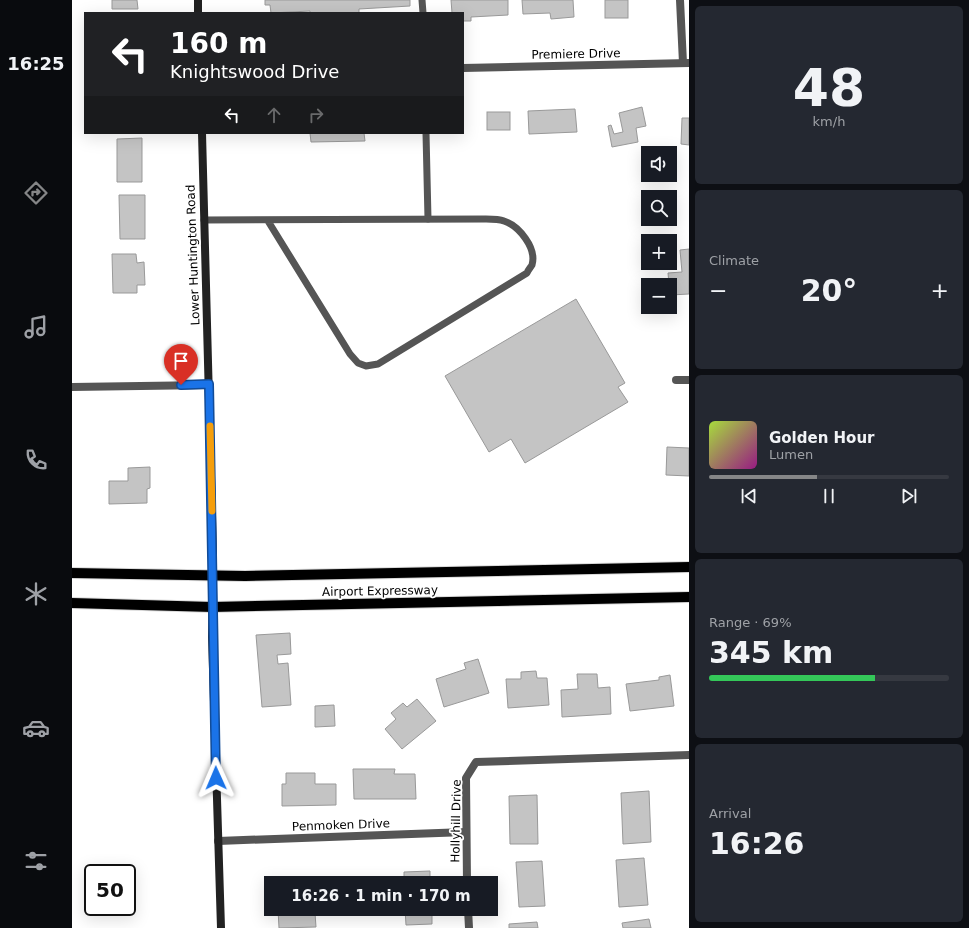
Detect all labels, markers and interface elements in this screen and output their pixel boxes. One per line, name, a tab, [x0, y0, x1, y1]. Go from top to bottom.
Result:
text: 160 m	[170, 27, 267, 60]
icon: left	[104, 28, 156, 80]
street label: Premiere Drive	[531, 46, 621, 62]
text: 16:25	[7, 53, 65, 74]
text: 48	[793, 58, 865, 118]
text: Knightswood Drive	[170, 61, 339, 82]
icon: left	[221, 104, 243, 126]
icon: ahead	[263, 104, 285, 126]
icon: right	[305, 104, 327, 126]
text: km/h	[813, 114, 845, 129]
map controls	[641, 146, 677, 314]
button: sound	[641, 146, 677, 182]
icon: directions	[22, 179, 50, 207]
street label: Lower Huntington Road	[184, 184, 202, 326]
button: search	[641, 190, 677, 226]
button: +	[641, 234, 677, 270]
text: Climate	[709, 253, 759, 268]
text: 20°	[801, 273, 857, 308]
button: −	[641, 278, 677, 314]
text: −	[709, 278, 727, 303]
text: +	[931, 278, 949, 303]
icon: music	[22, 313, 50, 341]
pin	[164, 344, 198, 385]
icon: arrive	[170, 350, 192, 372]
text: Golden Hour	[769, 429, 875, 447]
icon: phone	[22, 446, 50, 474]
text: Lumen	[769, 447, 813, 462]
icon: previous	[738, 485, 760, 507]
icon: pause	[818, 485, 840, 507]
icon: next	[898, 485, 920, 507]
icon: climate	[22, 580, 50, 608]
street label: Airport Expressway	[322, 583, 438, 599]
text: Range · 69%	[709, 615, 792, 630]
text: 345 km	[709, 635, 833, 670]
icon: car	[22, 714, 50, 742]
position arrow	[195, 757, 237, 799]
street label: Hollyhill Drive	[448, 779, 464, 863]
text: Arrival	[709, 806, 751, 821]
street label: Penmoken Drive	[292, 816, 390, 834]
text: 16:26	[709, 826, 805, 861]
icon: filters	[22, 847, 50, 875]
speed limit sign: 50	[84, 864, 136, 916]
text: 16:26 · 1 min · 170 m	[291, 887, 471, 905]

